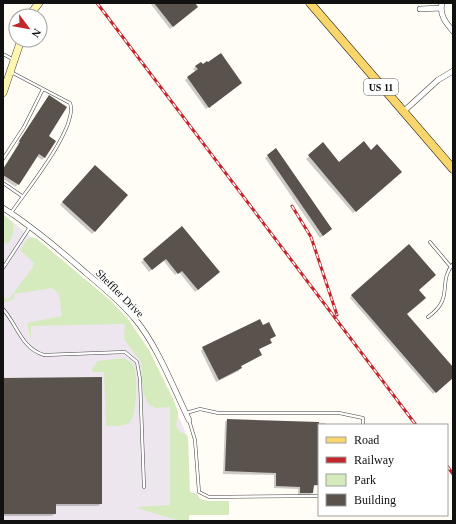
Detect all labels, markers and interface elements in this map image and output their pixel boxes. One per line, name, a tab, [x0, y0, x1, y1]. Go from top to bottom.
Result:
north arrow	[8, 8, 48, 48]
text: N	[29, 27, 44, 40]
road number: US 11	[364, 79, 398, 95]
street label: Sheffler Drive	[93, 266, 147, 320]
legend	[318, 424, 448, 516]
text: Road	[354, 433, 379, 447]
text: Railway	[354, 453, 394, 467]
text: Park	[354, 473, 376, 487]
text: Building	[354, 493, 396, 507]

